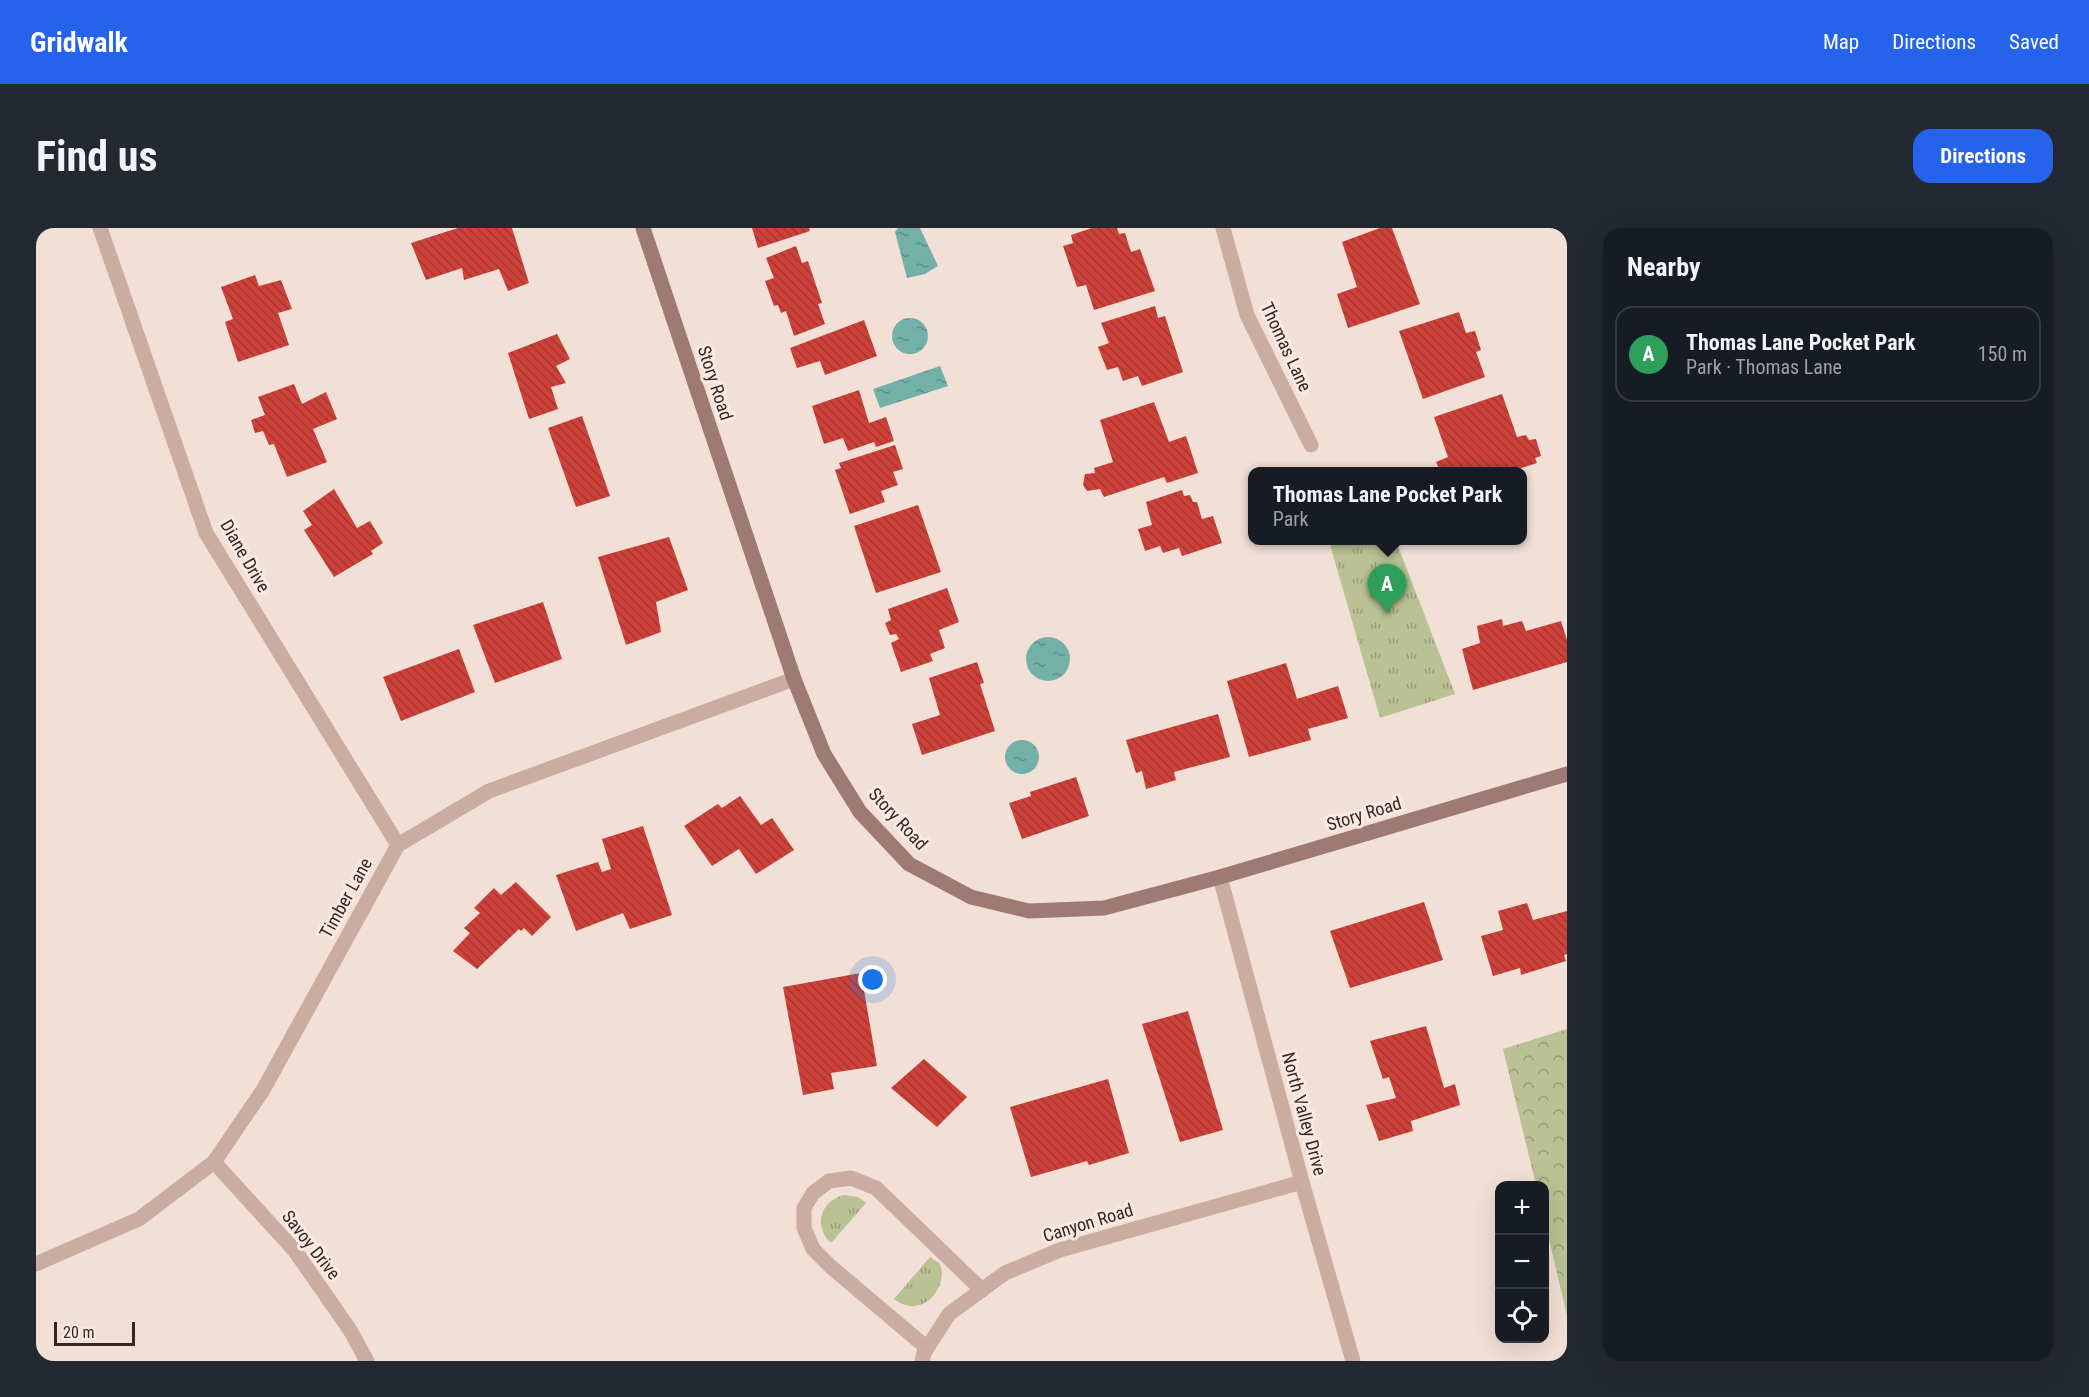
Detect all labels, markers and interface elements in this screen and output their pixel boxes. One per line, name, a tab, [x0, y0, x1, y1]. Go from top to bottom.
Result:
text: Gridwalk	[30, 26, 128, 59]
text: Map	[1823, 30, 1859, 54]
text: Directions	[1892, 30, 1976, 54]
text: Saved	[2009, 30, 2059, 54]
button: Directions	[1913, 129, 2053, 183]
text: Find us	[36, 132, 157, 181]
text: Nearby	[1627, 252, 1701, 282]
street label: Thomas Lane	[1257, 299, 1316, 395]
text: Thomas Lane Pocket Park	[1686, 330, 1915, 355]
text: A	[1643, 342, 1654, 366]
text: 150 m	[1978, 342, 2027, 366]
street label: Story Road	[694, 343, 737, 423]
text: Park · Thomas Lane	[1686, 355, 1842, 379]
popup	[1248, 467, 1527, 545]
text: Thomas Lane Pocket Park	[1273, 482, 1502, 507]
text: Park	[1273, 507, 1308, 531]
street label: Diane Drive	[216, 516, 275, 596]
pin: A	[1368, 564, 1406, 614]
street label: Story Road	[864, 783, 932, 854]
street label: Story Road	[1324, 792, 1404, 835]
street label: Timber Lane	[315, 854, 376, 941]
your location	[858, 965, 887, 994]
street label: North Valley Drive	[1278, 1050, 1331, 1178]
map controls	[1495, 1181, 1549, 1343]
button: +	[1495, 1181, 1549, 1235]
street label: Canyon Road	[1040, 1199, 1135, 1246]
street label: Savoy Drive	[278, 1206, 345, 1283]
button: −	[1495, 1235, 1549, 1289]
button: locate	[1495, 1289, 1549, 1343]
scale bar	[54, 1319, 135, 1346]
text: 20 m	[63, 1323, 95, 1342]

